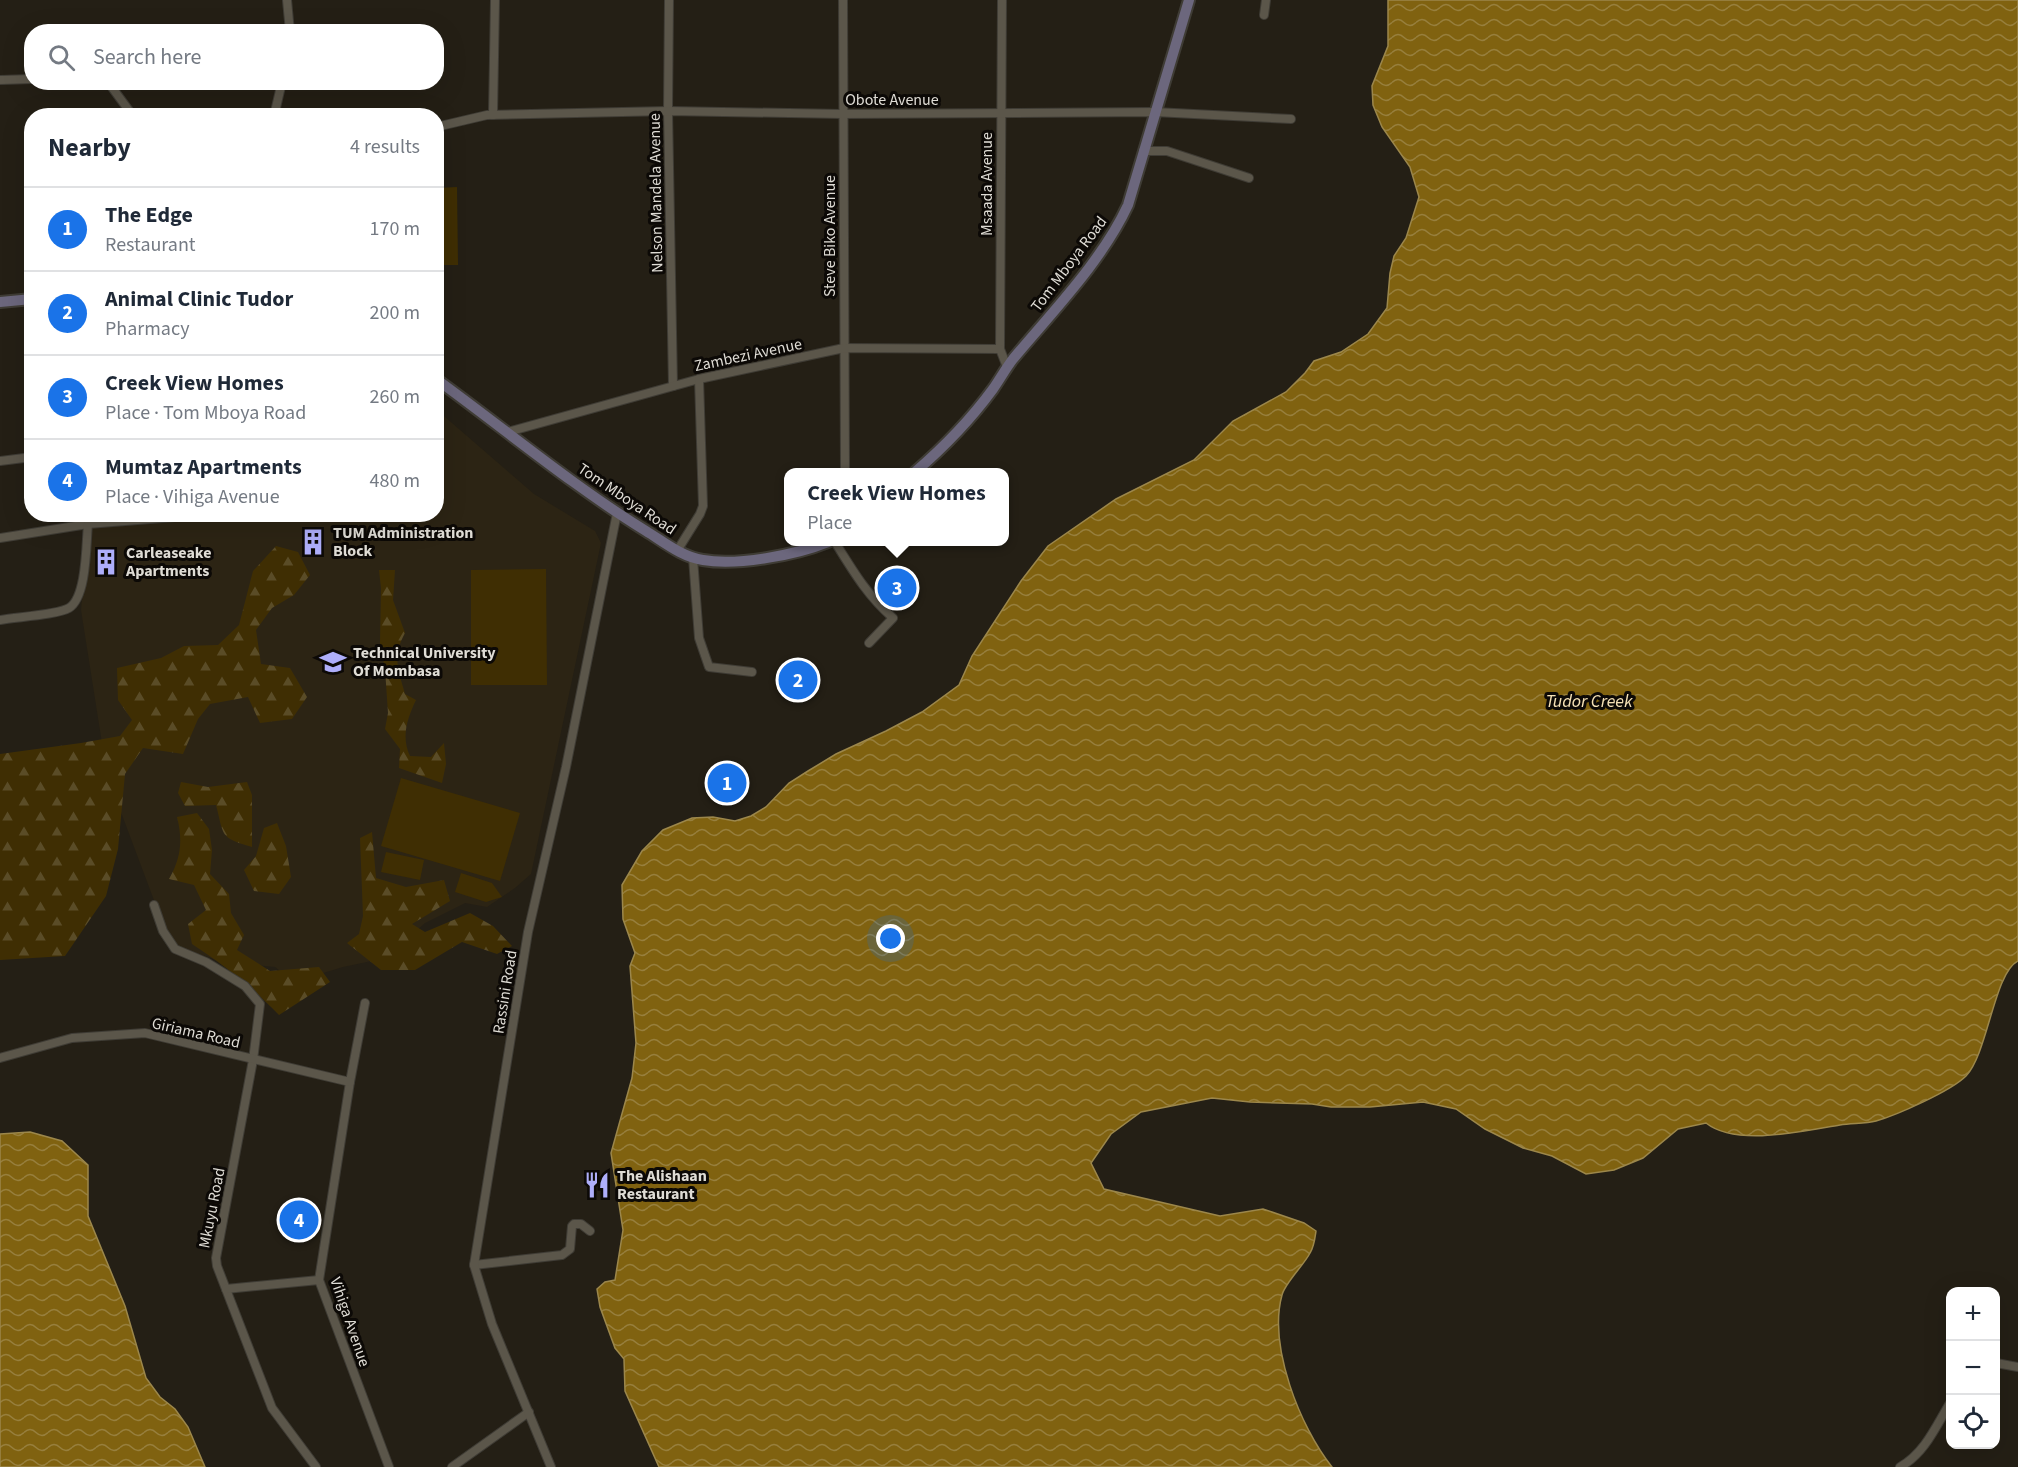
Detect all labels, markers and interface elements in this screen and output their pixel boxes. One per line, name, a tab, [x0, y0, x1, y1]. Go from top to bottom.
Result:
search box	[24, 24, 444, 90]
icon: search	[45, 41, 78, 74]
text: Search here	[93, 41, 201, 73]
street label: Obote Avenue	[845, 89, 939, 111]
street label: Nelson Mandela Avenue	[644, 113, 668, 273]
text: Nearby	[48, 129, 131, 166]
street label: Msaada Avenue	[976, 132, 998, 236]
text: 4 results	[350, 133, 420, 161]
street label: Steve Biko Avenue	[819, 175, 841, 297]
text: The Edge	[105, 199, 193, 231]
street label: Tom Mboya Road	[1026, 212, 1112, 316]
text: 1	[62, 215, 73, 243]
text: 170 m	[370, 215, 420, 243]
text: Restaurant	[105, 231, 196, 259]
text: Animal Clinic Tudor	[105, 283, 293, 315]
text: 2	[62, 299, 73, 327]
text: 200 m	[370, 299, 420, 327]
text: Pharmacy	[105, 315, 189, 343]
street label: Zambezi Avenue	[692, 333, 804, 377]
text: Creek View Homes	[105, 367, 284, 399]
text: 3	[62, 383, 73, 411]
text: 260 m	[370, 383, 420, 411]
text: Place · Tom Mboya Road	[105, 399, 306, 427]
text: Mumtaz Apartments	[105, 451, 302, 483]
street label: Tom Mboya Road	[573, 458, 681, 540]
text: 4	[62, 467, 73, 495]
text: 480 m	[370, 467, 420, 495]
popup	[784, 468, 1009, 546]
text: Creek View Homes	[807, 477, 986, 509]
text: Place · Vihiga Avenue	[105, 483, 280, 511]
text: Place	[807, 509, 852, 537]
place label: TUM Administration Block	[333, 522, 474, 562]
building icon: TUM Administration Block	[298, 527, 328, 557]
place label: Carleaseake Apartments	[125, 542, 211, 582]
building icon: Carleaseake Apartments	[91, 547, 121, 577]
pin: 3	[878, 566, 916, 610]
place label: Technical University Of Mombasa	[353, 642, 496, 682]
school or university icon: Technical University Of Mombasa	[318, 647, 348, 677]
pin: 2	[778, 658, 818, 702]
water label: Tudor Creek	[1545, 689, 1633, 714]
pin: 1	[708, 760, 746, 806]
your location	[876, 924, 905, 953]
street label: Rassini Road	[488, 948, 522, 1036]
street label: Giriama Road	[150, 1012, 242, 1054]
place label: The Alishaan Restaurant	[617, 1165, 707, 1205]
street label: Mkuyu Road	[193, 1166, 231, 1250]
restaurant icon: The Alishaan Restaurant	[582, 1170, 612, 1200]
pin: 4	[280, 1198, 318, 1242]
street label: Vihiga Avenue	[324, 1274, 376, 1370]
map controls	[1946, 1287, 2000, 1449]
button: +	[1946, 1287, 2000, 1341]
button: −	[1946, 1341, 2000, 1395]
button: locate	[1946, 1395, 2000, 1449]

